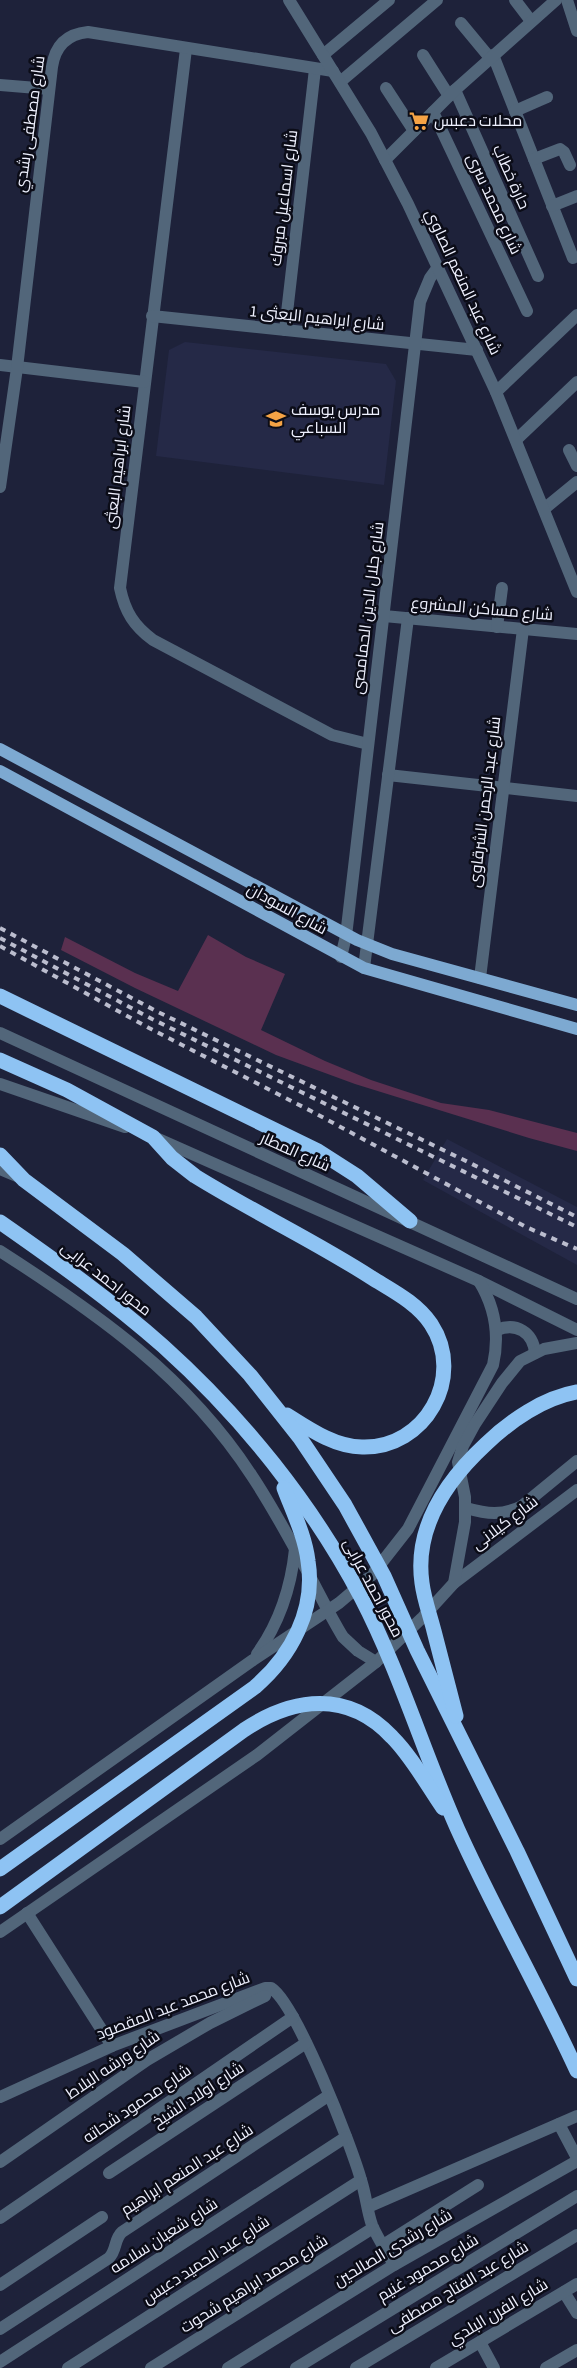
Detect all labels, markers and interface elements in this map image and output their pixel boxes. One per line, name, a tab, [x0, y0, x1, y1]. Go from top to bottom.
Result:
street label: شارع مصطفى رشدي	[10, 54, 52, 194]
supermarket icon: محلات دعبس	[408, 110, 430, 132]
place label: محلات دعبس	[434, 110, 522, 132]
street label: شارع اسماعيل مبروك	[265, 129, 303, 267]
street label: حارة خطاب	[487, 141, 535, 213]
street label: شارع محمد سرى	[461, 150, 527, 258]
street label: شارع عبد المنعم الصاوي	[418, 206, 506, 359]
street label: شارع ابراهيم البعثى 1	[248, 300, 386, 336]
place label: مدرس يوسف السباعي	[291, 399, 380, 441]
street label: شارع ابراهيم البعثى	[100, 404, 136, 530]
school or university icon: مدرس يوسف السباعي	[265, 408, 287, 430]
street label: شارع جلال الدين الحمامصى	[346, 520, 390, 696]
street label: شارع مساكن المشروع	[410, 592, 554, 626]
street label: شارع عبد الرحمن الشرقاوى	[464, 715, 506, 889]
street label: شارع السودان	[243, 878, 331, 940]
street label: شارع المطار	[256, 1126, 334, 1177]
street label: محور احمد عرابى	[56, 1237, 156, 1321]
street label: شارع كيلانى	[467, 1491, 543, 1555]
street label: محور احمد عرابى	[338, 1535, 408, 1641]
street label: شارع محمد عبد المقصود	[93, 1967, 253, 2045]
street label: شارع ورشه البلاط	[62, 2025, 164, 2105]
street label: شارع اولاد الشيخ	[148, 2057, 248, 2133]
street label: شارع محمود شحاته	[79, 2060, 195, 2148]
street label: شارع عبد المنعم ابراهيم	[116, 2119, 258, 2221]
street label: شارع شعبان سلامه	[106, 2193, 222, 2279]
street label: شارع رشدى الصالحين	[330, 2204, 456, 2292]
street label: شارع عبد الحميد دعبس	[138, 2211, 274, 2309]
street label: شارع محمود غنيم	[373, 2229, 483, 2307]
street label: شارع محمد ابراهيم شحوت	[176, 2230, 332, 2338]
street label: شارع عبد الفتاح مصطفى	[383, 2236, 533, 2338]
street label: شارع الفرن البلدي	[444, 2273, 553, 2352]

